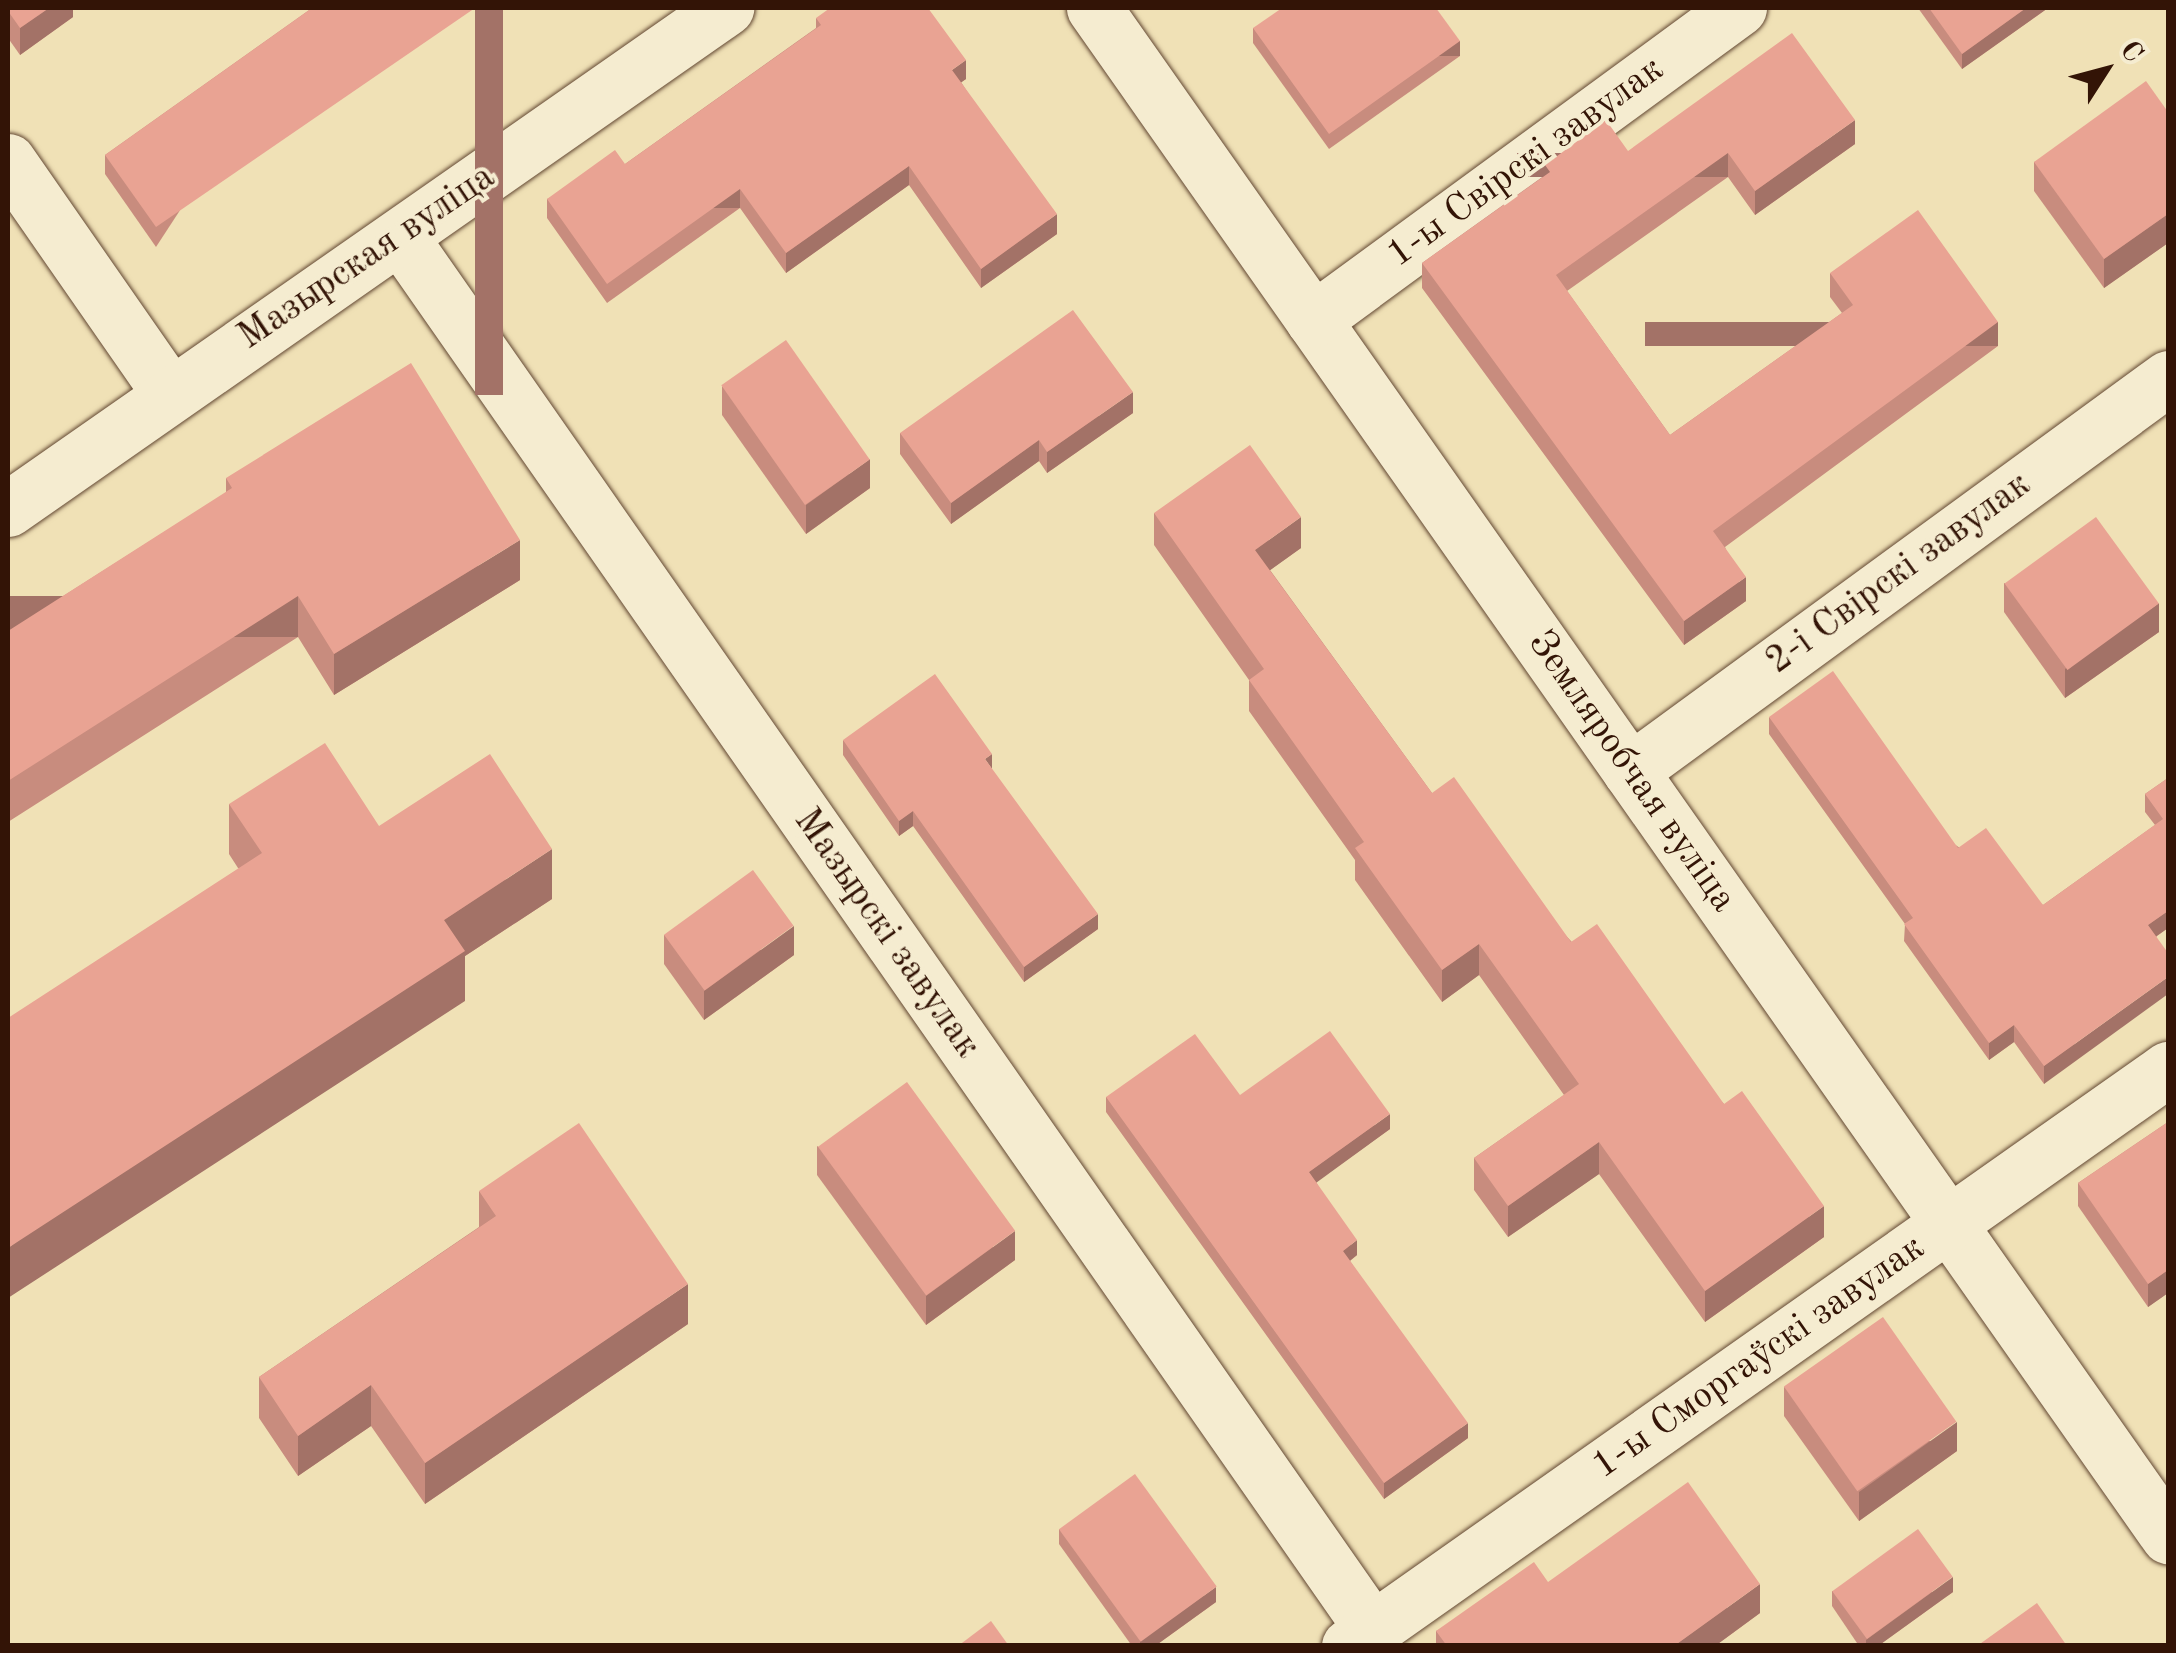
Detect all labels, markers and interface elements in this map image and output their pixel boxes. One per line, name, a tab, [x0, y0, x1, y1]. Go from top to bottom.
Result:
north arrow	[2056, 20, 2156, 120]
text: С	[2114, 37, 2147, 68]
street label: 1-ы Свірскі завулак	[1379, 47, 1673, 279]
street label: Мазырская вуліца	[230, 155, 504, 361]
street label: 2-і Свірскі завулак	[1758, 463, 2040, 685]
street label: Земляробчая вуліца	[1517, 623, 1745, 921]
street label: Мазырскі завулак	[783, 800, 989, 1068]
street label: 1-ы Сморгаўскі завулак	[1584, 1226, 1934, 1490]

